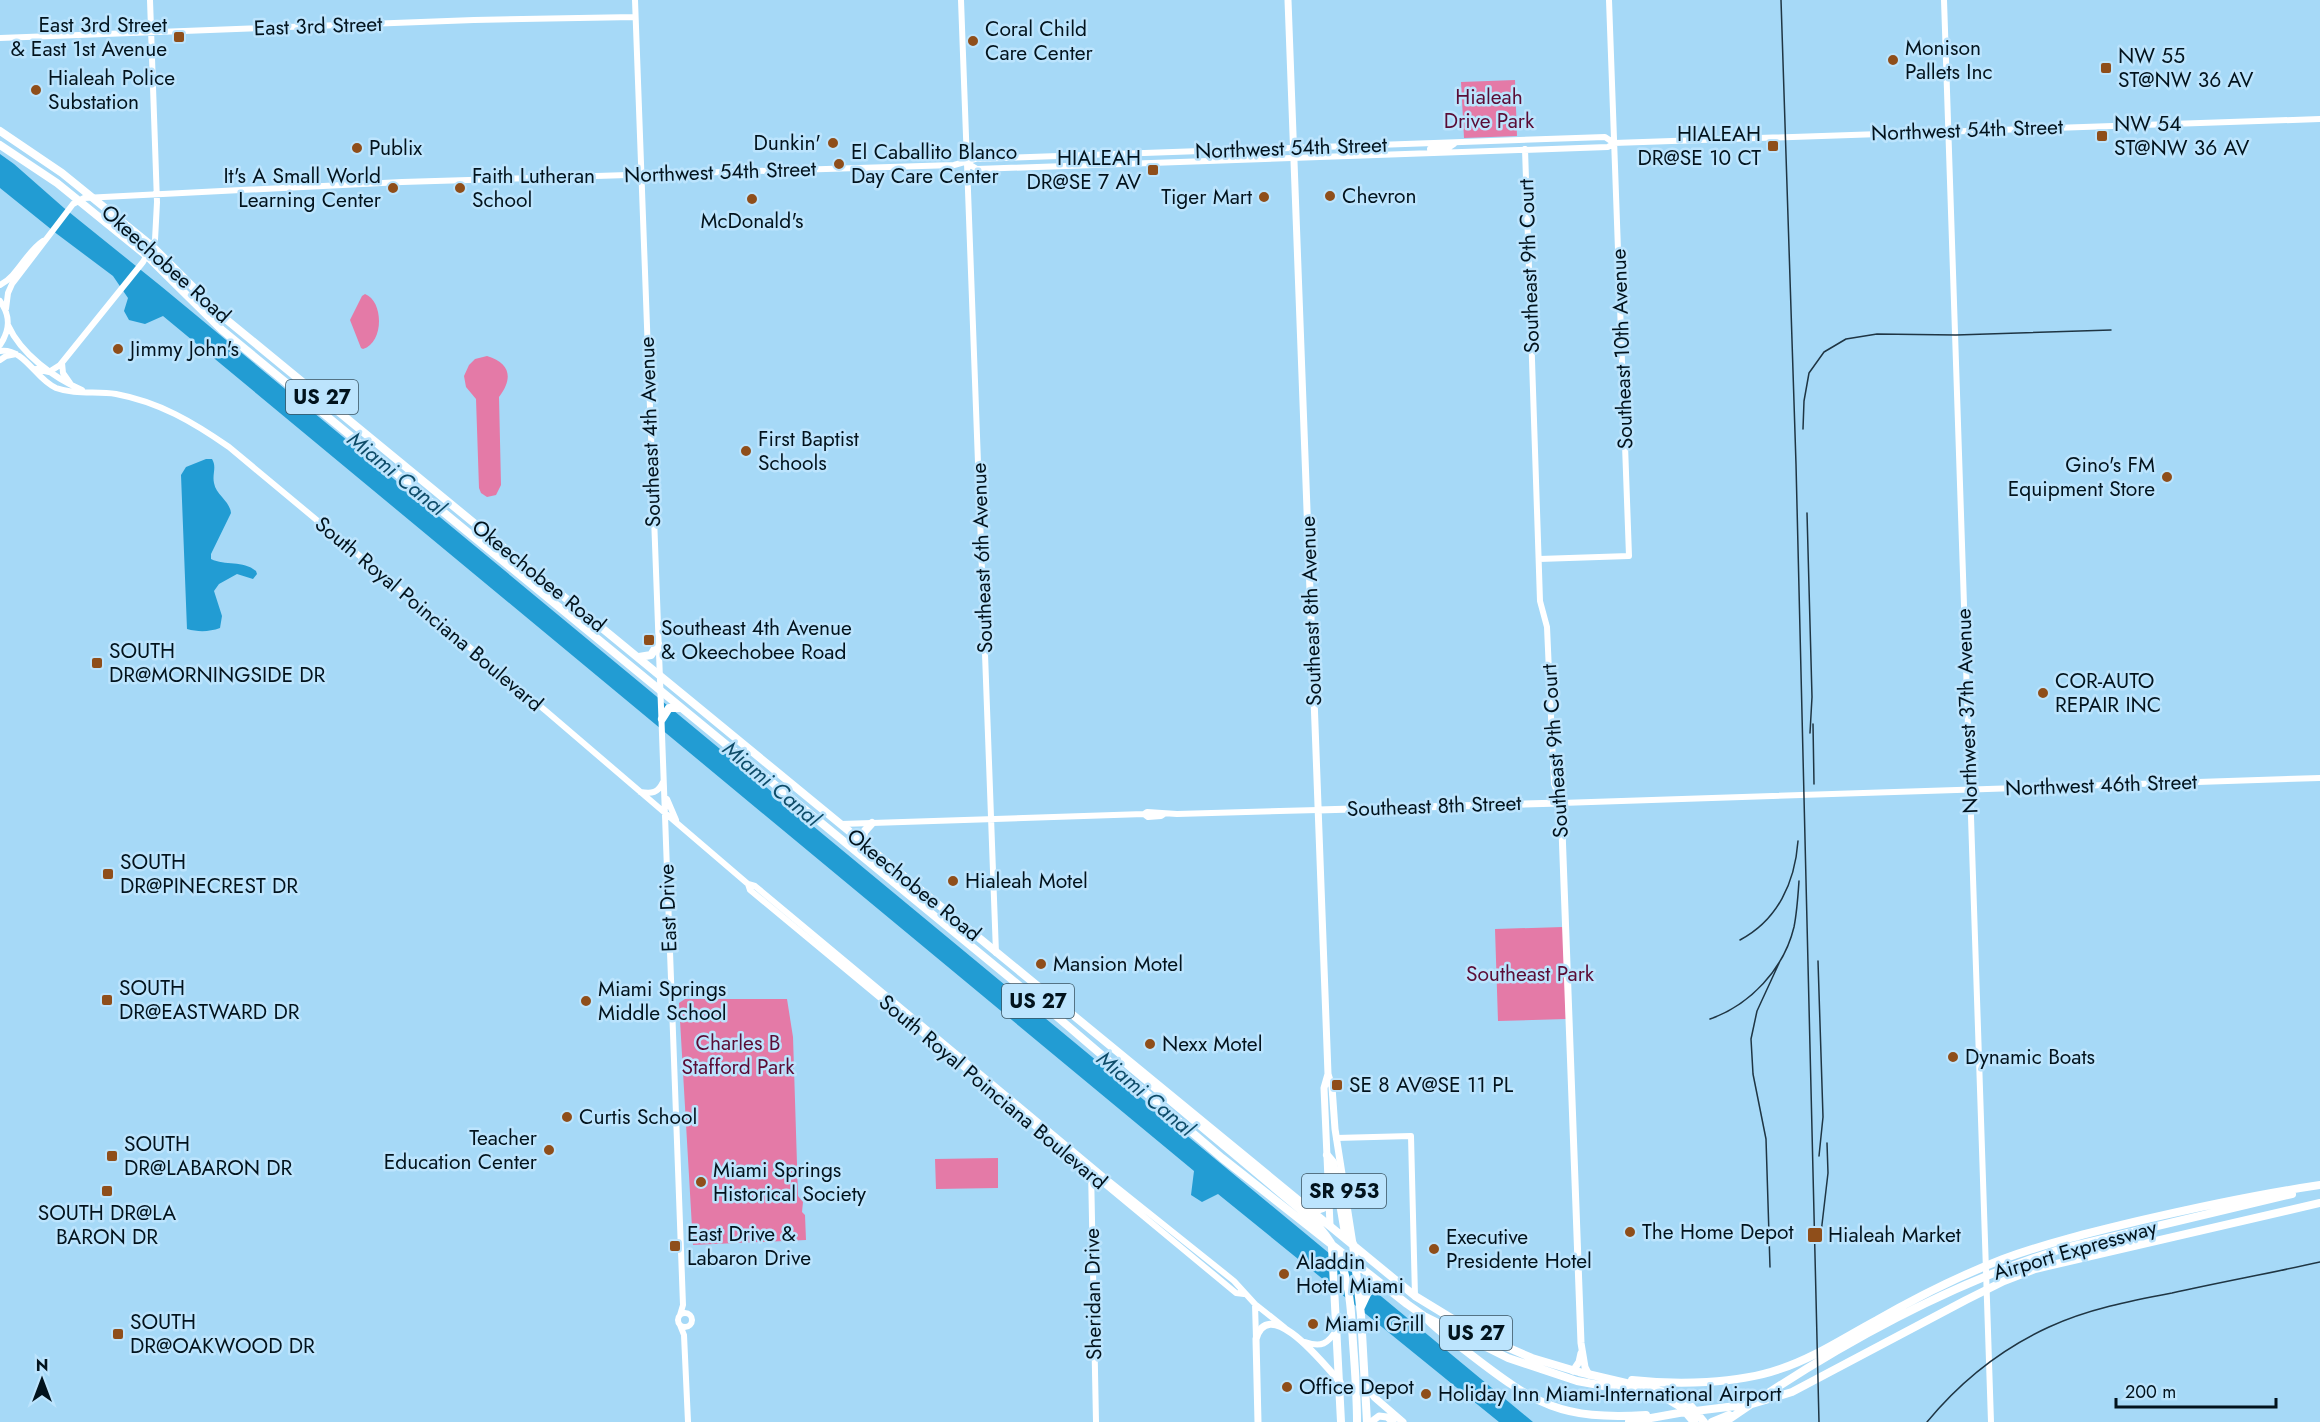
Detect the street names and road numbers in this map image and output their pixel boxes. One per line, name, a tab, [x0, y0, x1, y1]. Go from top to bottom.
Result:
street label: East 3rd Street	[253, 9, 383, 43]
street label: Northwest 54th Street	[1871, 112, 2063, 148]
street label: Northwest 54th Street	[1195, 130, 1387, 166]
street label: Northwest 54th Street	[624, 154, 816, 190]
street label: Southeast 9th Court	[1511, 178, 1547, 354]
street label: Okeechobee Road	[95, 198, 237, 330]
street label: Southeast 10th Avenue	[1604, 248, 1640, 450]
street label: Southeast 4th Avenue	[632, 336, 668, 528]
road number: US 27	[286, 380, 358, 414]
street label: Southeast 6th Avenue	[964, 462, 1000, 654]
street label: South Royal Poinciana Boulevard	[308, 509, 550, 719]
street label: Okeechobee Road	[465, 512, 613, 640]
street label: Southeast 8th Avenue	[1293, 515, 1329, 706]
street label: Northwest 37th Avenue	[1948, 608, 1986, 814]
street label: Southeast 9th Court	[1534, 663, 1576, 839]
street label: Northwest 46th Street	[2004, 767, 2198, 803]
street label: Southeast 8th Street	[1346, 788, 1522, 824]
street label: Okeechobee Road	[840, 821, 988, 949]
street label: East Drive	[651, 863, 685, 953]
road number: US 27	[1002, 984, 1074, 1018]
street label: South Royal Poinciana Boulevard	[872, 987, 1114, 1197]
road number: SR 953	[1302, 1174, 1386, 1208]
street label: Airport Expressway	[1990, 1212, 2161, 1288]
street label: Sheridan Drive	[1077, 1228, 1109, 1360]
road number: US 27	[1440, 1316, 1512, 1350]

